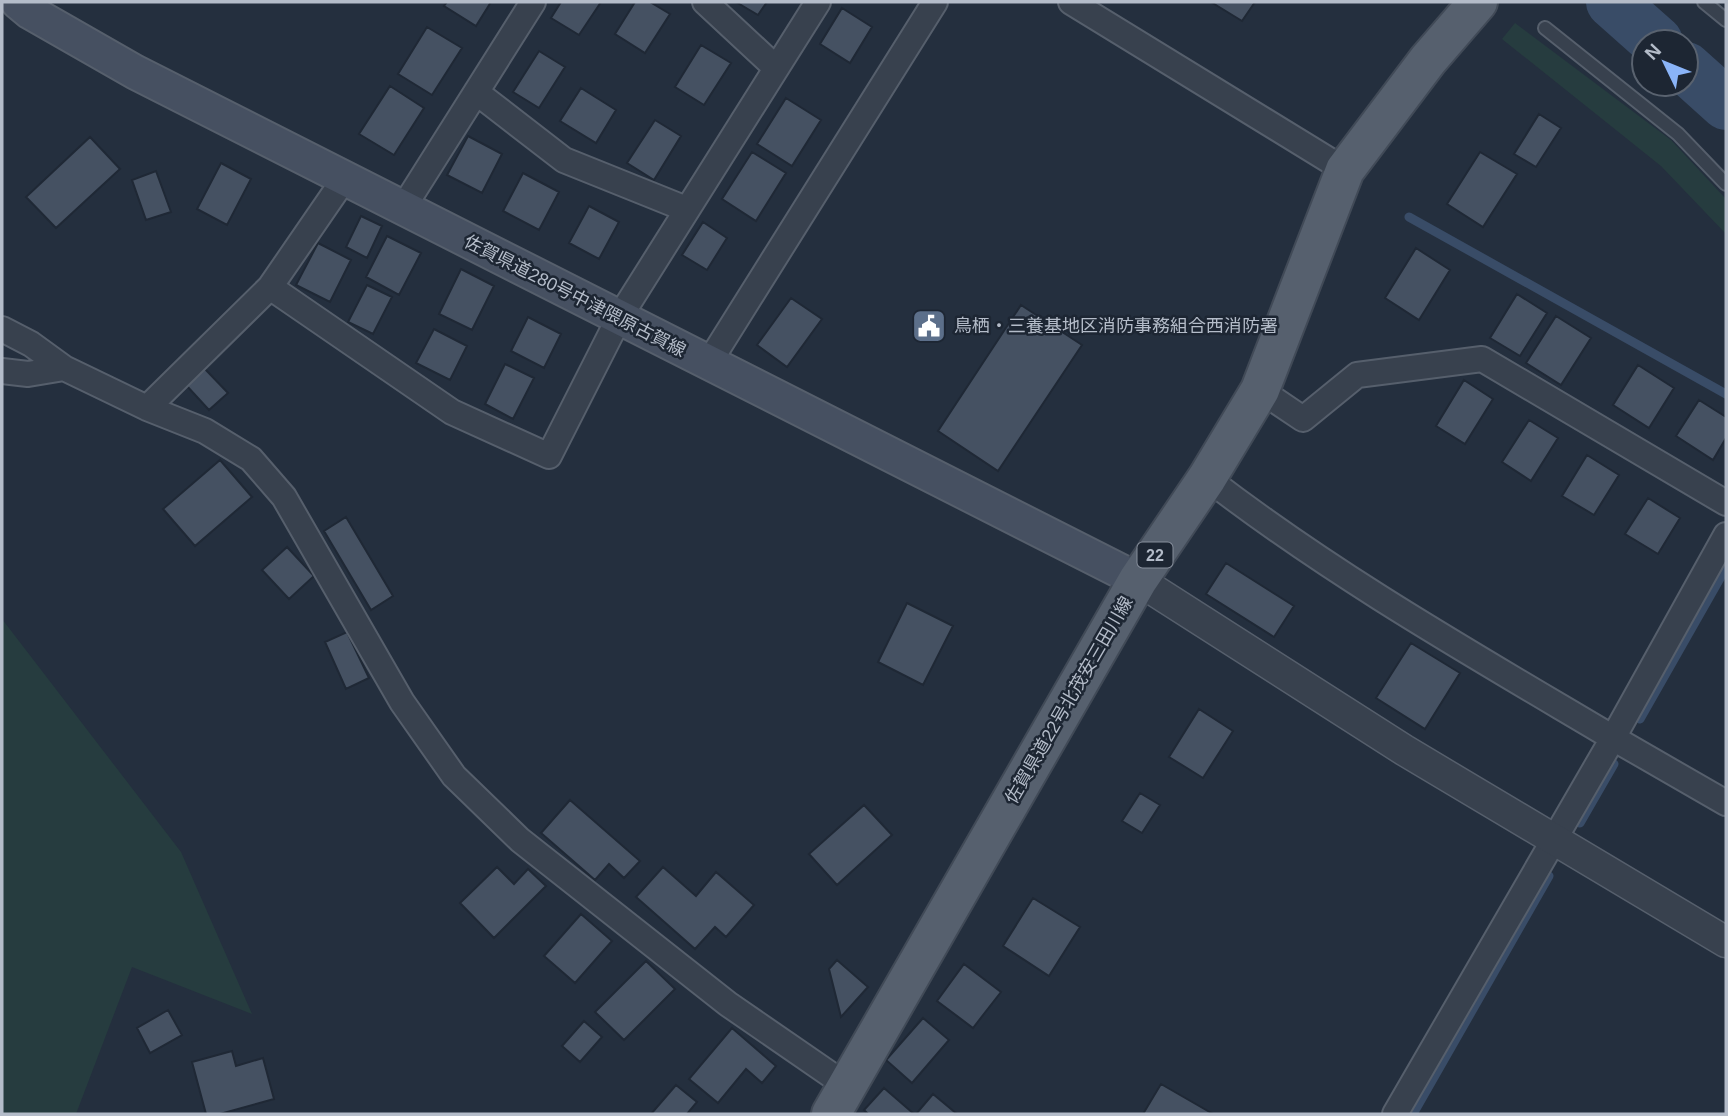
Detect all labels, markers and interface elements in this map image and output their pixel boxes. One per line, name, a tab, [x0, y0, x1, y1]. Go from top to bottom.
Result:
north arrow	[1630, 28, 1700, 98]
text: N	[1641, 40, 1665, 64]
street label: 佐賀県道280号中津隈原古賀線	[461, 231, 689, 361]
public building icon: 鳥栖・三養基地区消防事務組合西消防署	[910, 307, 948, 345]
place label: 鳥栖・三養基地区消防事務組合西消防署	[954, 316, 1278, 336]
road number: 22	[1138, 542, 1172, 568]
street label: 佐賀県道22号北茂安三田川線	[1001, 593, 1137, 807]

